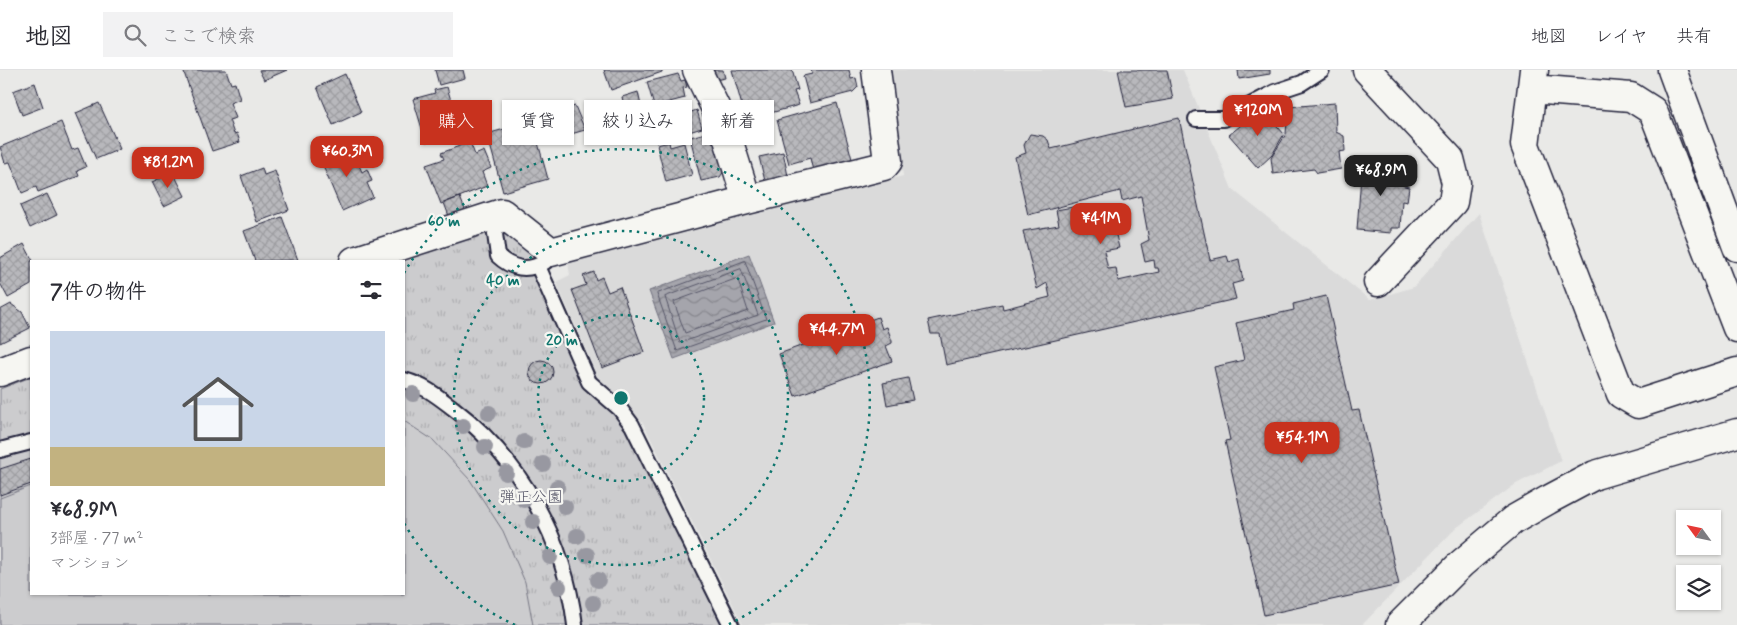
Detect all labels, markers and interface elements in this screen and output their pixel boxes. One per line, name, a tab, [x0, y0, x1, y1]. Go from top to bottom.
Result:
search box	[103, 12, 453, 57]
icon: search	[121, 21, 149, 49]
text: 地図	[25, 22, 73, 53]
text: ここで検索	[161, 24, 256, 49]
text: 地図	[1531, 25, 1567, 49]
text: レイヤ	[1595, 25, 1648, 49]
text: 共有	[1676, 25, 1712, 49]
pin: ¥120M	[1223, 94, 1293, 137]
chip: 購入	[420, 100, 492, 145]
chip: 賃貸	[502, 100, 574, 145]
chip: 絞り込み	[584, 100, 692, 145]
chip: 新着	[702, 100, 774, 145]
text: ¥120M	[1234, 100, 1282, 121]
pin: ¥60.3M	[306, 136, 388, 178]
text: ¥60.3M	[321, 141, 373, 162]
pin: ¥81.2M	[127, 146, 209, 189]
text: ¥81.2M	[143, 152, 193, 173]
pin: ¥68.9M	[1340, 154, 1422, 197]
text: ¥68.9M	[1355, 160, 1407, 181]
pin: ¥41M	[1071, 202, 1131, 245]
text: ¥41M	[1081, 208, 1121, 229]
text: 60 m	[428, 212, 460, 232]
text: 40 m	[486, 271, 520, 291]
icon: filters	[357, 276, 385, 304]
text: 7件の物件	[50, 278, 147, 306]
pin: ¥44.7M	[796, 314, 878, 356]
text: ¥44.7M	[809, 319, 865, 340]
text: 20 m	[546, 331, 578, 351]
icon: home	[173, 364, 263, 454]
centre of rings	[612, 389, 630, 407]
pin: ¥54.1M	[1261, 422, 1343, 464]
text: ¥54.1M	[1275, 427, 1329, 448]
park label: 弾正公園	[499, 487, 563, 508]
text: ¥68.9M	[50, 496, 117, 524]
north arrow	[1676, 510, 1721, 555]
map controls	[1676, 510, 1721, 610]
text: 3部屋 · 77 m²	[50, 528, 143, 549]
text: マンション	[50, 553, 129, 574]
button: layers	[1676, 565, 1721, 610]

